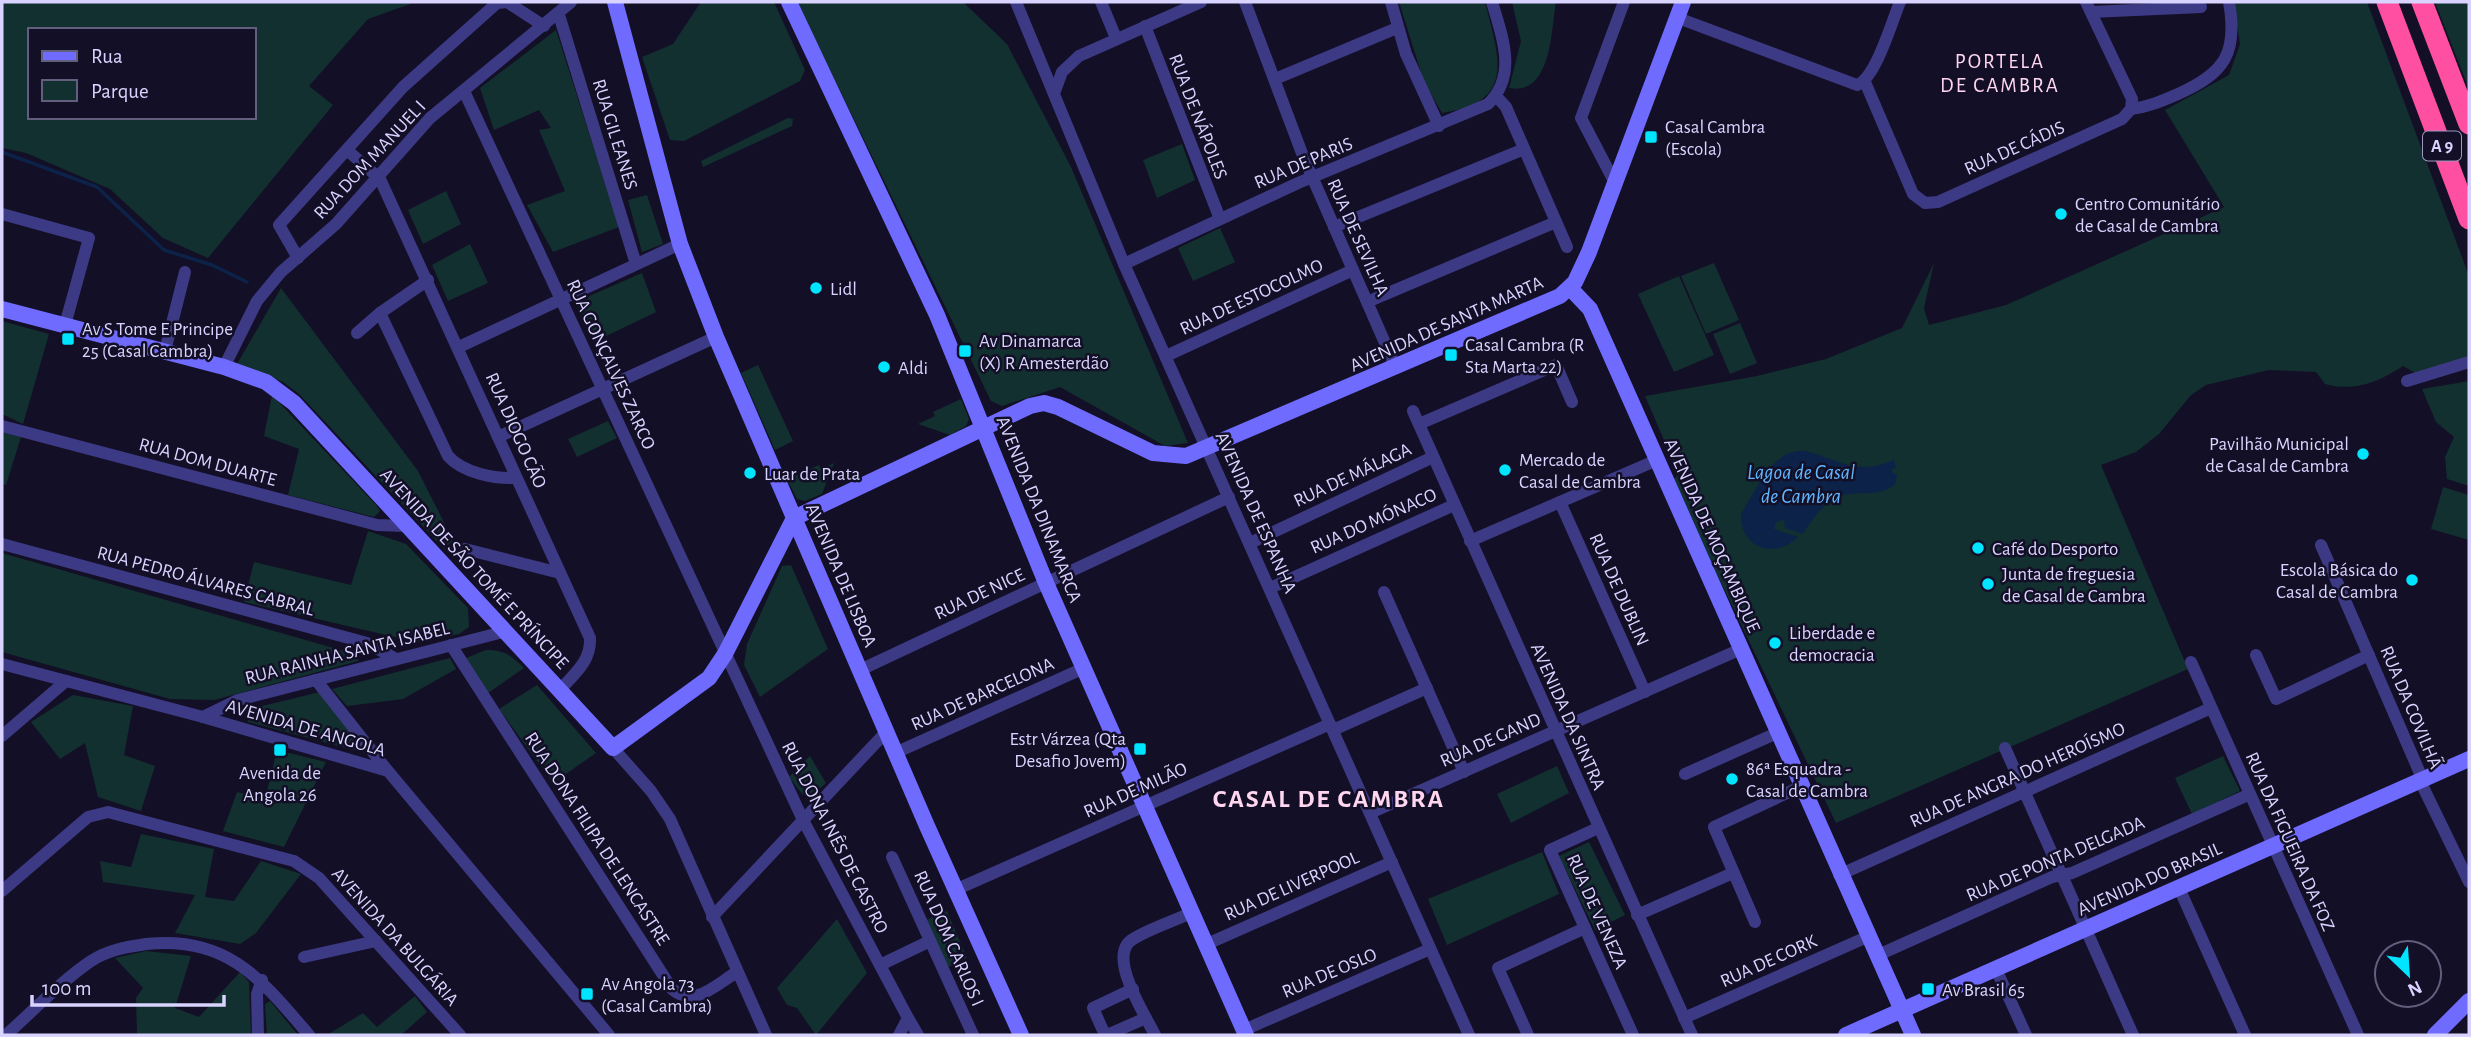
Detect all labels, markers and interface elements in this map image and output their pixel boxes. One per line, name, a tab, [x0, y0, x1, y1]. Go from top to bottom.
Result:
legend	[28, 28, 256, 119]
text: Rua	[91, 46, 123, 67]
street label: RUA DE NÁPOLES	[1165, 51, 1232, 182]
district label: PORTELA DE CAMBRA	[1940, 51, 2060, 96]
street label: RUA GIL EANES	[589, 77, 640, 192]
text: Parque	[91, 81, 149, 102]
street label: RUA DOM MANUEL I	[310, 97, 430, 223]
street label: RUA DE CÁDIS	[1961, 116, 2068, 179]
place label: Casal Cambra (Escola)	[1665, 118, 1765, 159]
marker: Casal Cambra (Escola)	[1643, 129, 1659, 145]
road number: A 9	[2423, 132, 2461, 160]
street label: RUA DE PARIS	[1252, 134, 1356, 193]
street label: RUA DE SEVILHA	[1323, 176, 1392, 299]
place label: Centro Comunitário de Casal de Cambra	[2075, 195, 2220, 236]
marker: Centro Comunitário de Casal de Cambra	[2053, 206, 2069, 222]
street label: RUA DE ESTOCOLMO	[1177, 256, 1326, 339]
street label: AVENIDA DE SANTA MARTA	[1347, 273, 1546, 376]
street label: RUA GONÇALVES ZARCO	[563, 277, 658, 453]
marker: Lidl	[808, 280, 824, 296]
place label: Lidl	[830, 280, 857, 299]
place label: Av S Tome E Principe 25 (Casal Cambra)	[82, 320, 233, 361]
marker: Av S Tome E Principe 25 (Casal Cambra)	[60, 331, 76, 347]
place label: Av Dinamarca (X) R Amesterdão	[979, 332, 1109, 373]
place label: Casal Cambra (R Sta Marta 22)	[1465, 336, 1584, 377]
marker: Av Dinamarca (X) R Amesterdão	[957, 343, 973, 359]
marker: Casal Cambra (R Sta Marta 22)	[1443, 347, 1459, 363]
marker: Aldi	[876, 359, 892, 375]
place label: Aldi	[898, 359, 928, 378]
street label: RUA DIOGO CÃO	[482, 369, 551, 491]
street label: AVENIDA DA DINAMARCA	[992, 414, 1085, 606]
street label: AVENIDA DE ESPANHA	[1212, 429, 1300, 596]
street label: RUA DOM DUARTE	[137, 435, 278, 490]
place label: Pavilhão Municipal de Casal de Cambra	[2205, 435, 2349, 476]
street label: AVENIDA DE MOÇAMBIQUE	[1660, 436, 1763, 636]
street label: RUA DE MÁLAGA	[1290, 438, 1414, 511]
marker: Pavilhão Municipal de Casal de Cambra	[2355, 446, 2371, 462]
place label: Mercado de Casal de Cambra	[1519, 451, 1641, 492]
marker: Mercado de Casal de Cambra	[1497, 462, 1513, 478]
water label: Lagoa de Casal de Cambra	[1747, 462, 1855, 507]
street label: AVENIDA DE SÃO TOMÉ E PRÍNCIPE	[376, 464, 573, 673]
marker: Luar de Prata	[742, 465, 758, 481]
place label: Luar de Prata	[764, 465, 861, 484]
street label: RUA DO MÓNACO	[1307, 483, 1440, 558]
street label: AVENIDA DE LISBOA	[802, 501, 879, 650]
street label: RUA DE DUBLIN	[1585, 531, 1652, 649]
marker: Café do Desporto	[1970, 540, 1986, 556]
place label: Café do Desporto	[1992, 540, 2118, 559]
street label: RUA PEDRO ÁLVARES CABRAL	[95, 541, 317, 620]
place label: Escola Básica do Casal de Cambra	[2276, 561, 2398, 602]
street label: RUA DE NICE	[932, 565, 1028, 624]
place label: Junta de freguesia de Casal de Cambra	[2002, 565, 2146, 606]
marker: Escola Básica do Casal de Cambra	[2404, 572, 2420, 588]
marker: Junta de freguesia de Casal de Cambra	[1980, 576, 1996, 592]
street label: RUA RAINHA SANTA ISABEL	[243, 619, 452, 688]
place label: Liberdade e democracia	[1789, 624, 1875, 665]
marker: Liberdade e democracia	[1767, 635, 1783, 651]
street label: AVENIDA DA SINTRA	[1527, 640, 1609, 793]
street label: RUA DA COVILHÃ	[2376, 643, 2447, 772]
street label: RUA DE BARCELONA	[908, 654, 1057, 734]
street label: AVENIDA DE ANGOLA	[224, 697, 388, 760]
street label: RUA DE GAND	[1437, 710, 1544, 771]
street label: RUA DE ANGRA DO HEROÍSMO	[1906, 717, 2128, 831]
street label: RUA DONA FILIPA DE LENCASTRE	[521, 729, 673, 949]
place label: Estr Várzea (Qta Desafio Jovem)	[1009, 730, 1126, 771]
street label: RUA DONA INÊS DE CASTRO	[778, 738, 893, 937]
marker: Estr Várzea (Qta Desafio Jovem)	[1132, 741, 1148, 757]
marker: Avenida de Angola 26	[272, 742, 288, 758]
street label: RUA DA FIGUEIRA DA FOZ	[2242, 749, 2338, 934]
street label: RUA DE MILÃO	[1080, 757, 1190, 822]
place label: 86ª Esquadra - Casal de Cambra	[1746, 760, 1868, 801]
place label: Avenida de Angola 26	[239, 764, 321, 805]
marker: 86ª Esquadra - Casal de Cambra	[1724, 771, 1740, 787]
district label: CASAL DE CAMBRA	[1213, 786, 1445, 812]
street label: RUA DE PONTA DELGADA	[1964, 813, 2147, 906]
street label: AVENIDA DO BRASIL	[2075, 839, 2225, 920]
street label: RUA DE LIVERPOOL	[1221, 848, 1362, 925]
street label: RUA DE VENEZA	[1563, 851, 1630, 972]
street label: AVENIDA DA BULGÁRIA	[328, 863, 463, 1010]
street label: RUA DOM CARLOS I	[910, 868, 987, 1009]
street label: RUA DE CORK	[1718, 931, 1820, 991]
north arrow	[2373, 939, 2443, 1009]
street label: RUA DE OSLO	[1279, 945, 1380, 1002]
scale bar	[32, 964, 224, 1008]
place label: Av Angola 73 (Casal Cambra)	[601, 975, 713, 1016]
text: N	[2405, 977, 2425, 999]
text: 100 m	[42, 978, 92, 999]
marker: Av Brasil 65	[1920, 981, 1936, 997]
place label: Av Brasil 65	[1942, 981, 2025, 1000]
marker: Av Angola 73 (Casal Cambra)	[579, 986, 595, 1002]

